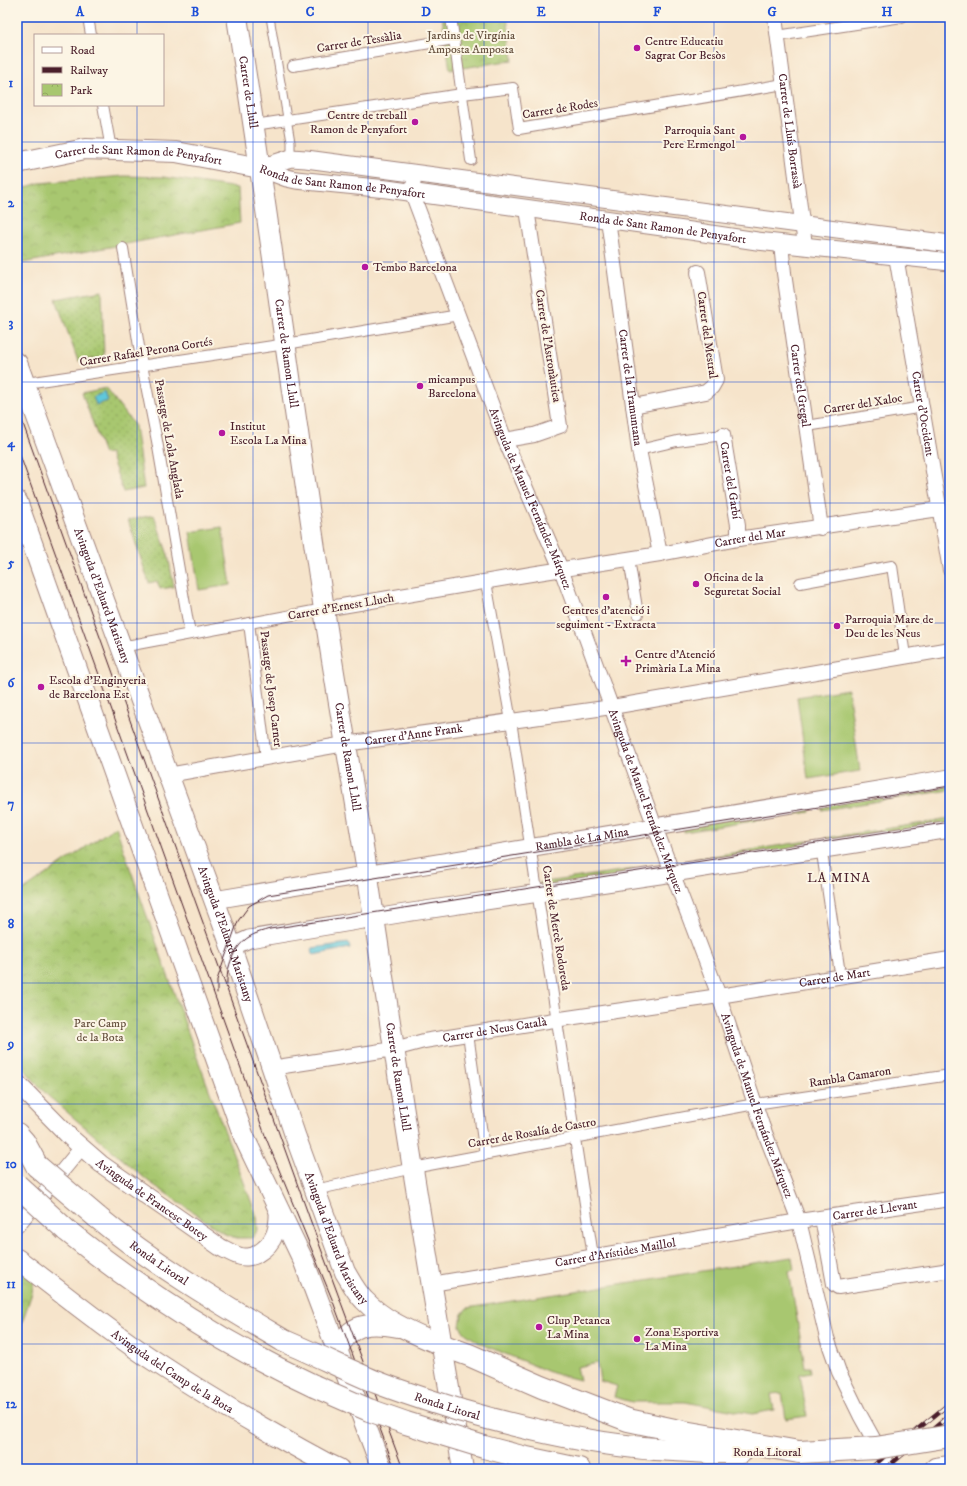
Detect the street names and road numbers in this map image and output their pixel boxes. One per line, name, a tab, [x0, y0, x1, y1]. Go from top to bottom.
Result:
street label: Carrer de Tessàlia	[316, 28, 403, 56]
street label: Carrer de Llull	[236, 55, 261, 130]
street label: Carrer de Lluís Borrassà	[775, 73, 805, 190]
street label: Carrer de Rodes	[521, 96, 599, 122]
street label: Carrer de Sant Ramon de Penyafort	[53, 141, 224, 168]
street label: Ronda de Sant Ramon de Penyafort	[257, 161, 427, 202]
street label: Ronda de Sant Ramon de Penyafort	[579, 208, 747, 247]
street label: Carrer de l'Astronàutica	[532, 289, 564, 404]
street label: Carrer del Mestral	[693, 290, 721, 380]
street label: Carrer de Ramon Llull	[271, 298, 302, 409]
street label: Carrer de la Tramuntana	[615, 328, 646, 448]
street label: Carrer Rafael Perona Cortés	[79, 334, 213, 370]
street label: Carrer del Gregal	[787, 343, 814, 428]
street label: Carrer d'Occident	[908, 370, 938, 458]
street label: Passatge de Lola Anglada	[151, 378, 187, 501]
street label: Carrer del Xaloc	[823, 390, 903, 418]
street label: Avinguda de Manuel Fernández Márquez	[486, 406, 575, 591]
street label: Carrer del Garbí	[717, 441, 745, 521]
street label: Carrer del Mar	[713, 524, 787, 551]
street label: Avinguda d'Eduard Maristany	[71, 526, 134, 666]
street label: Carrer d'Ernest Lluch	[287, 590, 396, 624]
street label: Passatge de Josep Carner	[256, 630, 286, 749]
street label: Carrer de Ramon Llull	[331, 701, 365, 813]
street label: Avinguda de Manuel Fernández Márquez	[605, 707, 687, 895]
street label: Carrer d'Anne Frank	[364, 720, 464, 749]
street label: Rambla de La Mina	[534, 824, 631, 854]
street label: Avinguda d'Eduard Maristany	[195, 864, 257, 1004]
street label: Carrer de Mercè Rodoreda	[539, 864, 573, 993]
street label: Carrer de Mart	[798, 964, 871, 991]
street label: Avinguda de Manuel Fernández Márquez	[718, 1011, 797, 1200]
street label: Carrer de Neus Català	[441, 1014, 549, 1045]
street label: Carrer de Ramon Llull	[383, 1021, 414, 1133]
street label: Rambla Camaron	[808, 1063, 893, 1091]
street label: Carrer de Rosalía de Castro	[467, 1114, 597, 1152]
street label: Avinguda de Francesc Botey	[93, 1155, 211, 1244]
street label: Avinguda d'Eduard Maristany	[302, 1170, 372, 1308]
street label: Carrer de Llevant	[831, 1196, 918, 1224]
street label: Carrer d'Arístides Maillol	[554, 1235, 677, 1270]
street label: Ronda Litoral	[126, 1237, 191, 1289]
street label: Avinguda del Camp de la Bota	[109, 1326, 237, 1417]
street label: Ronda Litoral	[412, 1389, 482, 1423]
street label: Ronda Litoral	[733, 1445, 801, 1460]

